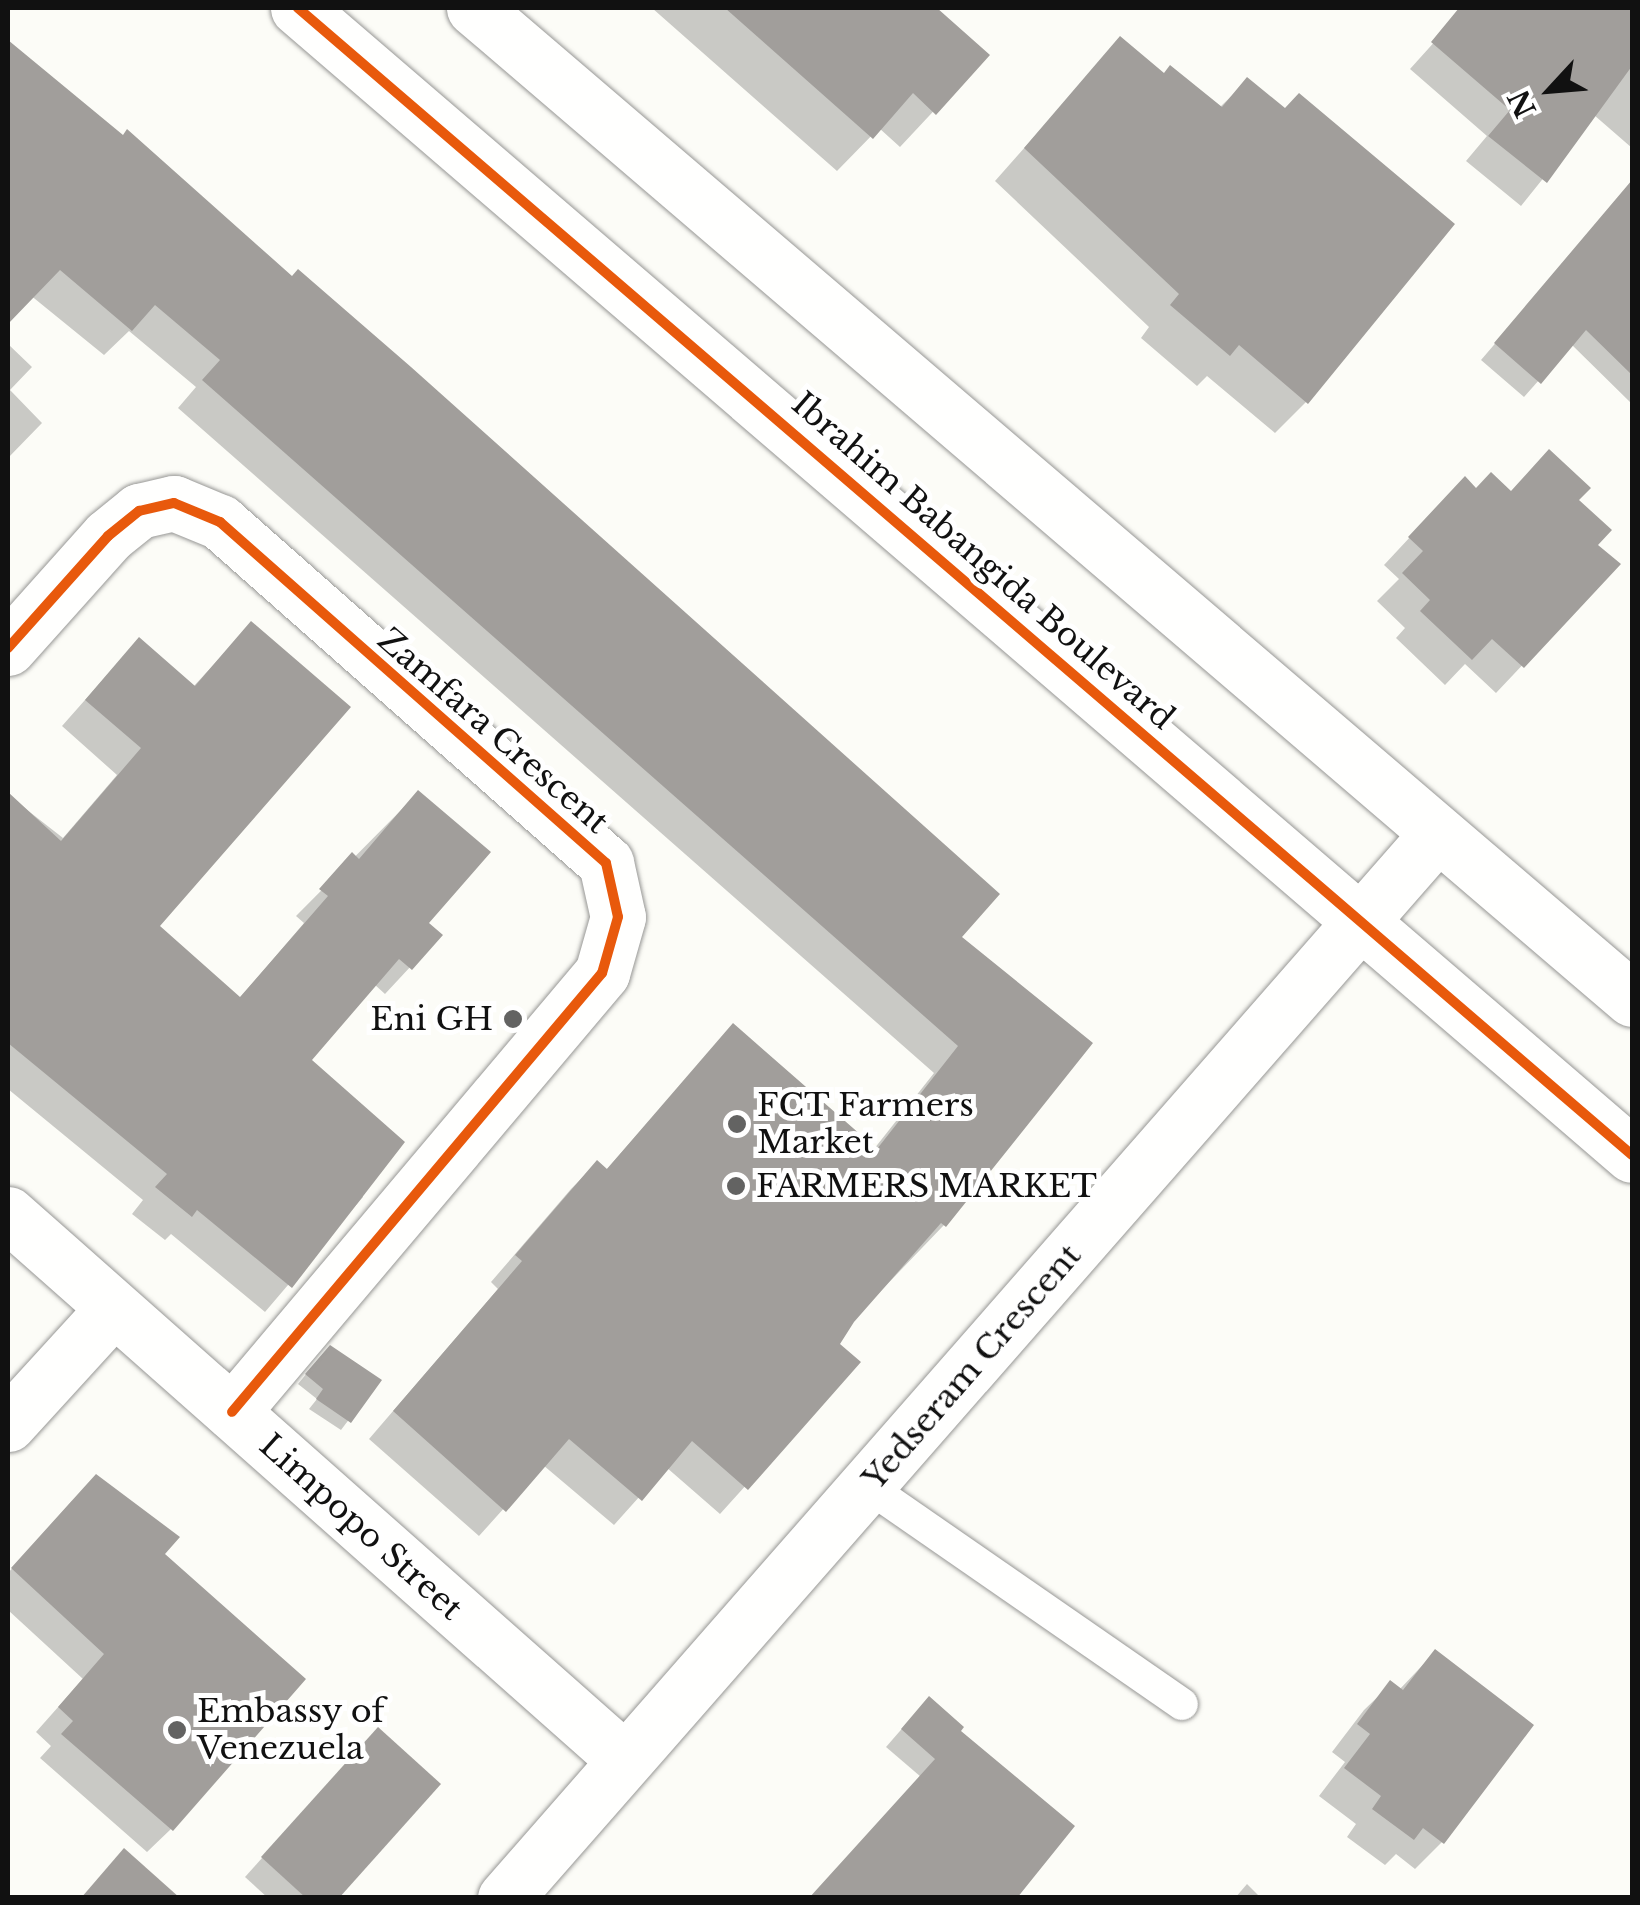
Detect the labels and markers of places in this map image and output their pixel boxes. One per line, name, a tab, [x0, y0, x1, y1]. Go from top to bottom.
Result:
place label: Eni GH	[370, 1000, 493, 1038]
marker: Eni GH	[502, 1008, 524, 1030]
place label: FCT Farmers Market	[757, 1087, 975, 1162]
marker: FCT Farmers Market	[726, 1113, 748, 1135]
place label: FARMERS MARKET	[756, 1167, 1097, 1205]
marker: FARMERS MARKET	[725, 1175, 747, 1197]
place label: Embassy of Venezuela	[197, 1693, 386, 1768]
marker: Embassy of Venezuela	[166, 1719, 188, 1741]

